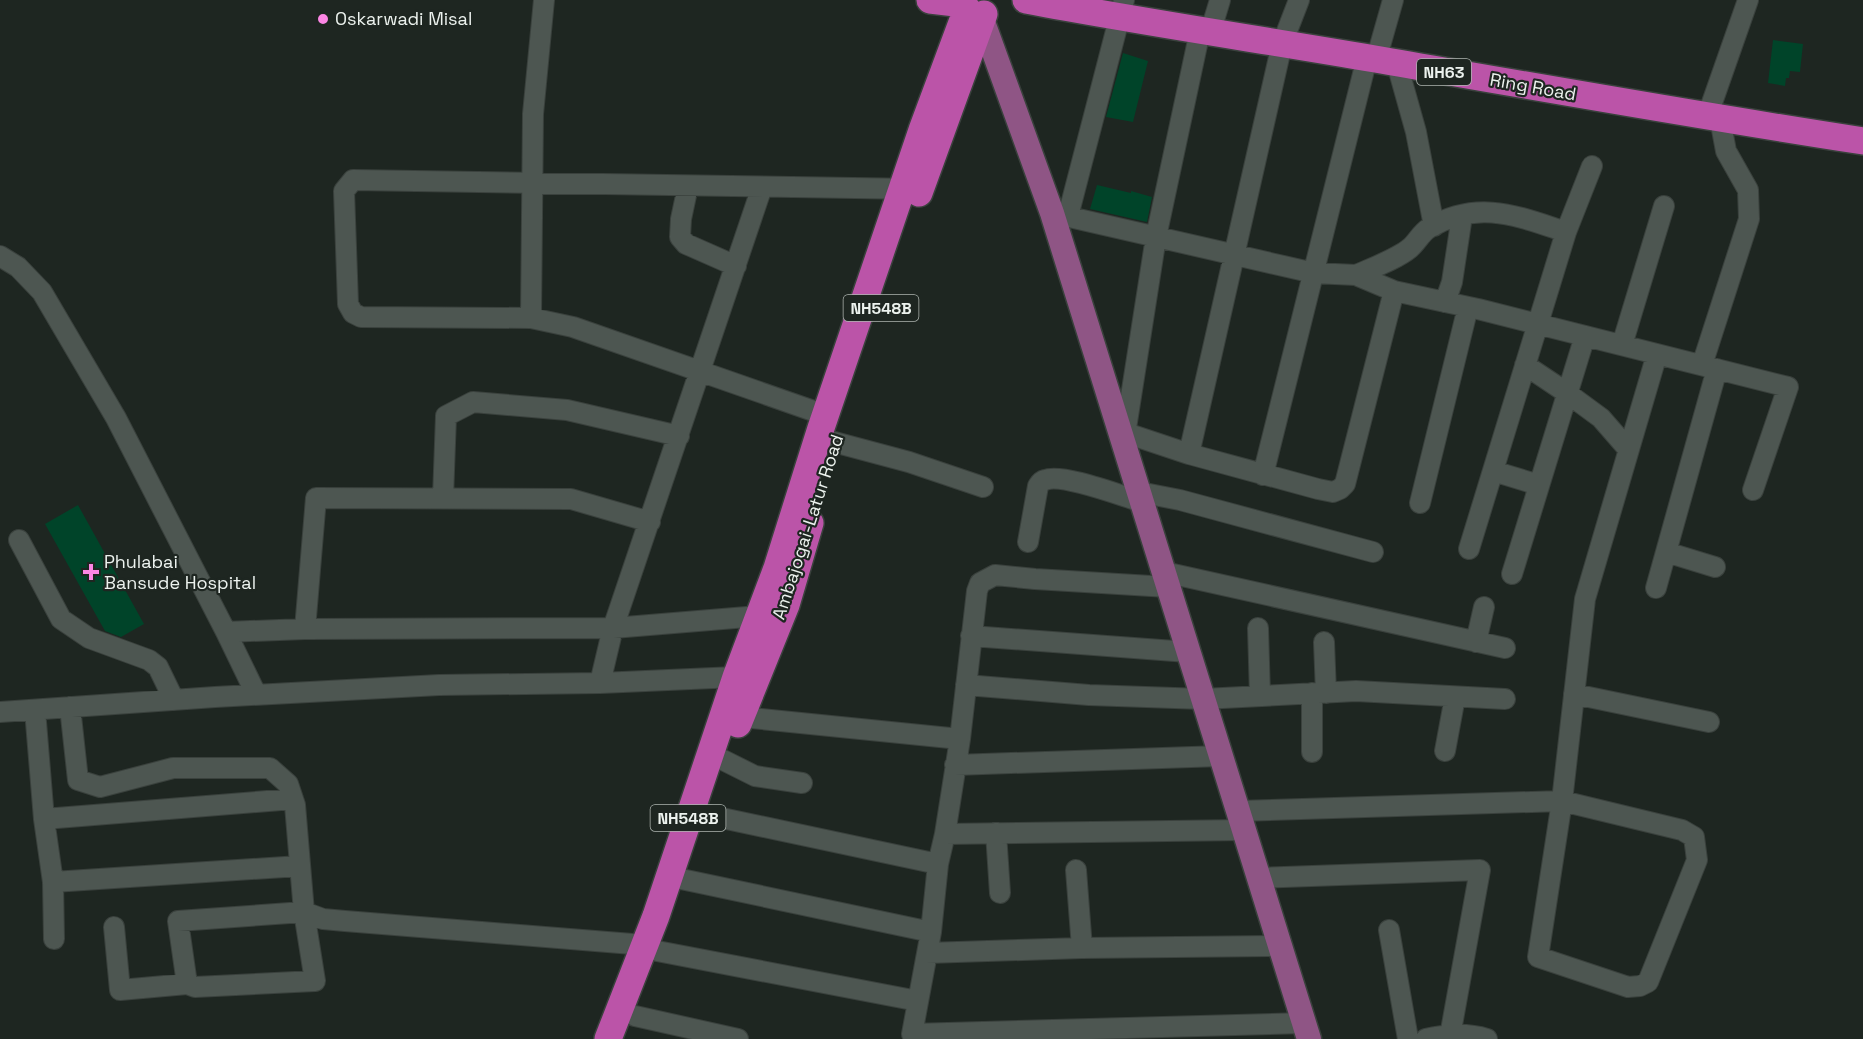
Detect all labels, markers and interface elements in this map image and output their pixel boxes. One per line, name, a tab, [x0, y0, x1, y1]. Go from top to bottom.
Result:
place label: Oskarwadi Misal	[335, 7, 472, 30]
marker: Oskarwadi Misal	[316, 12, 330, 26]
road number: NH63	[1417, 59, 1471, 85]
street label: Ring Road	[1488, 68, 1578, 105]
road number: NH548B	[844, 295, 918, 321]
street label: Ambajogai-Latur Road	[767, 431, 848, 622]
place label: Phulabai Bansude Hospital	[104, 550, 256, 594]
marker: Phulabai Bansude Hospital	[82, 563, 100, 581]
road number: NH548B	[650, 805, 726, 831]

